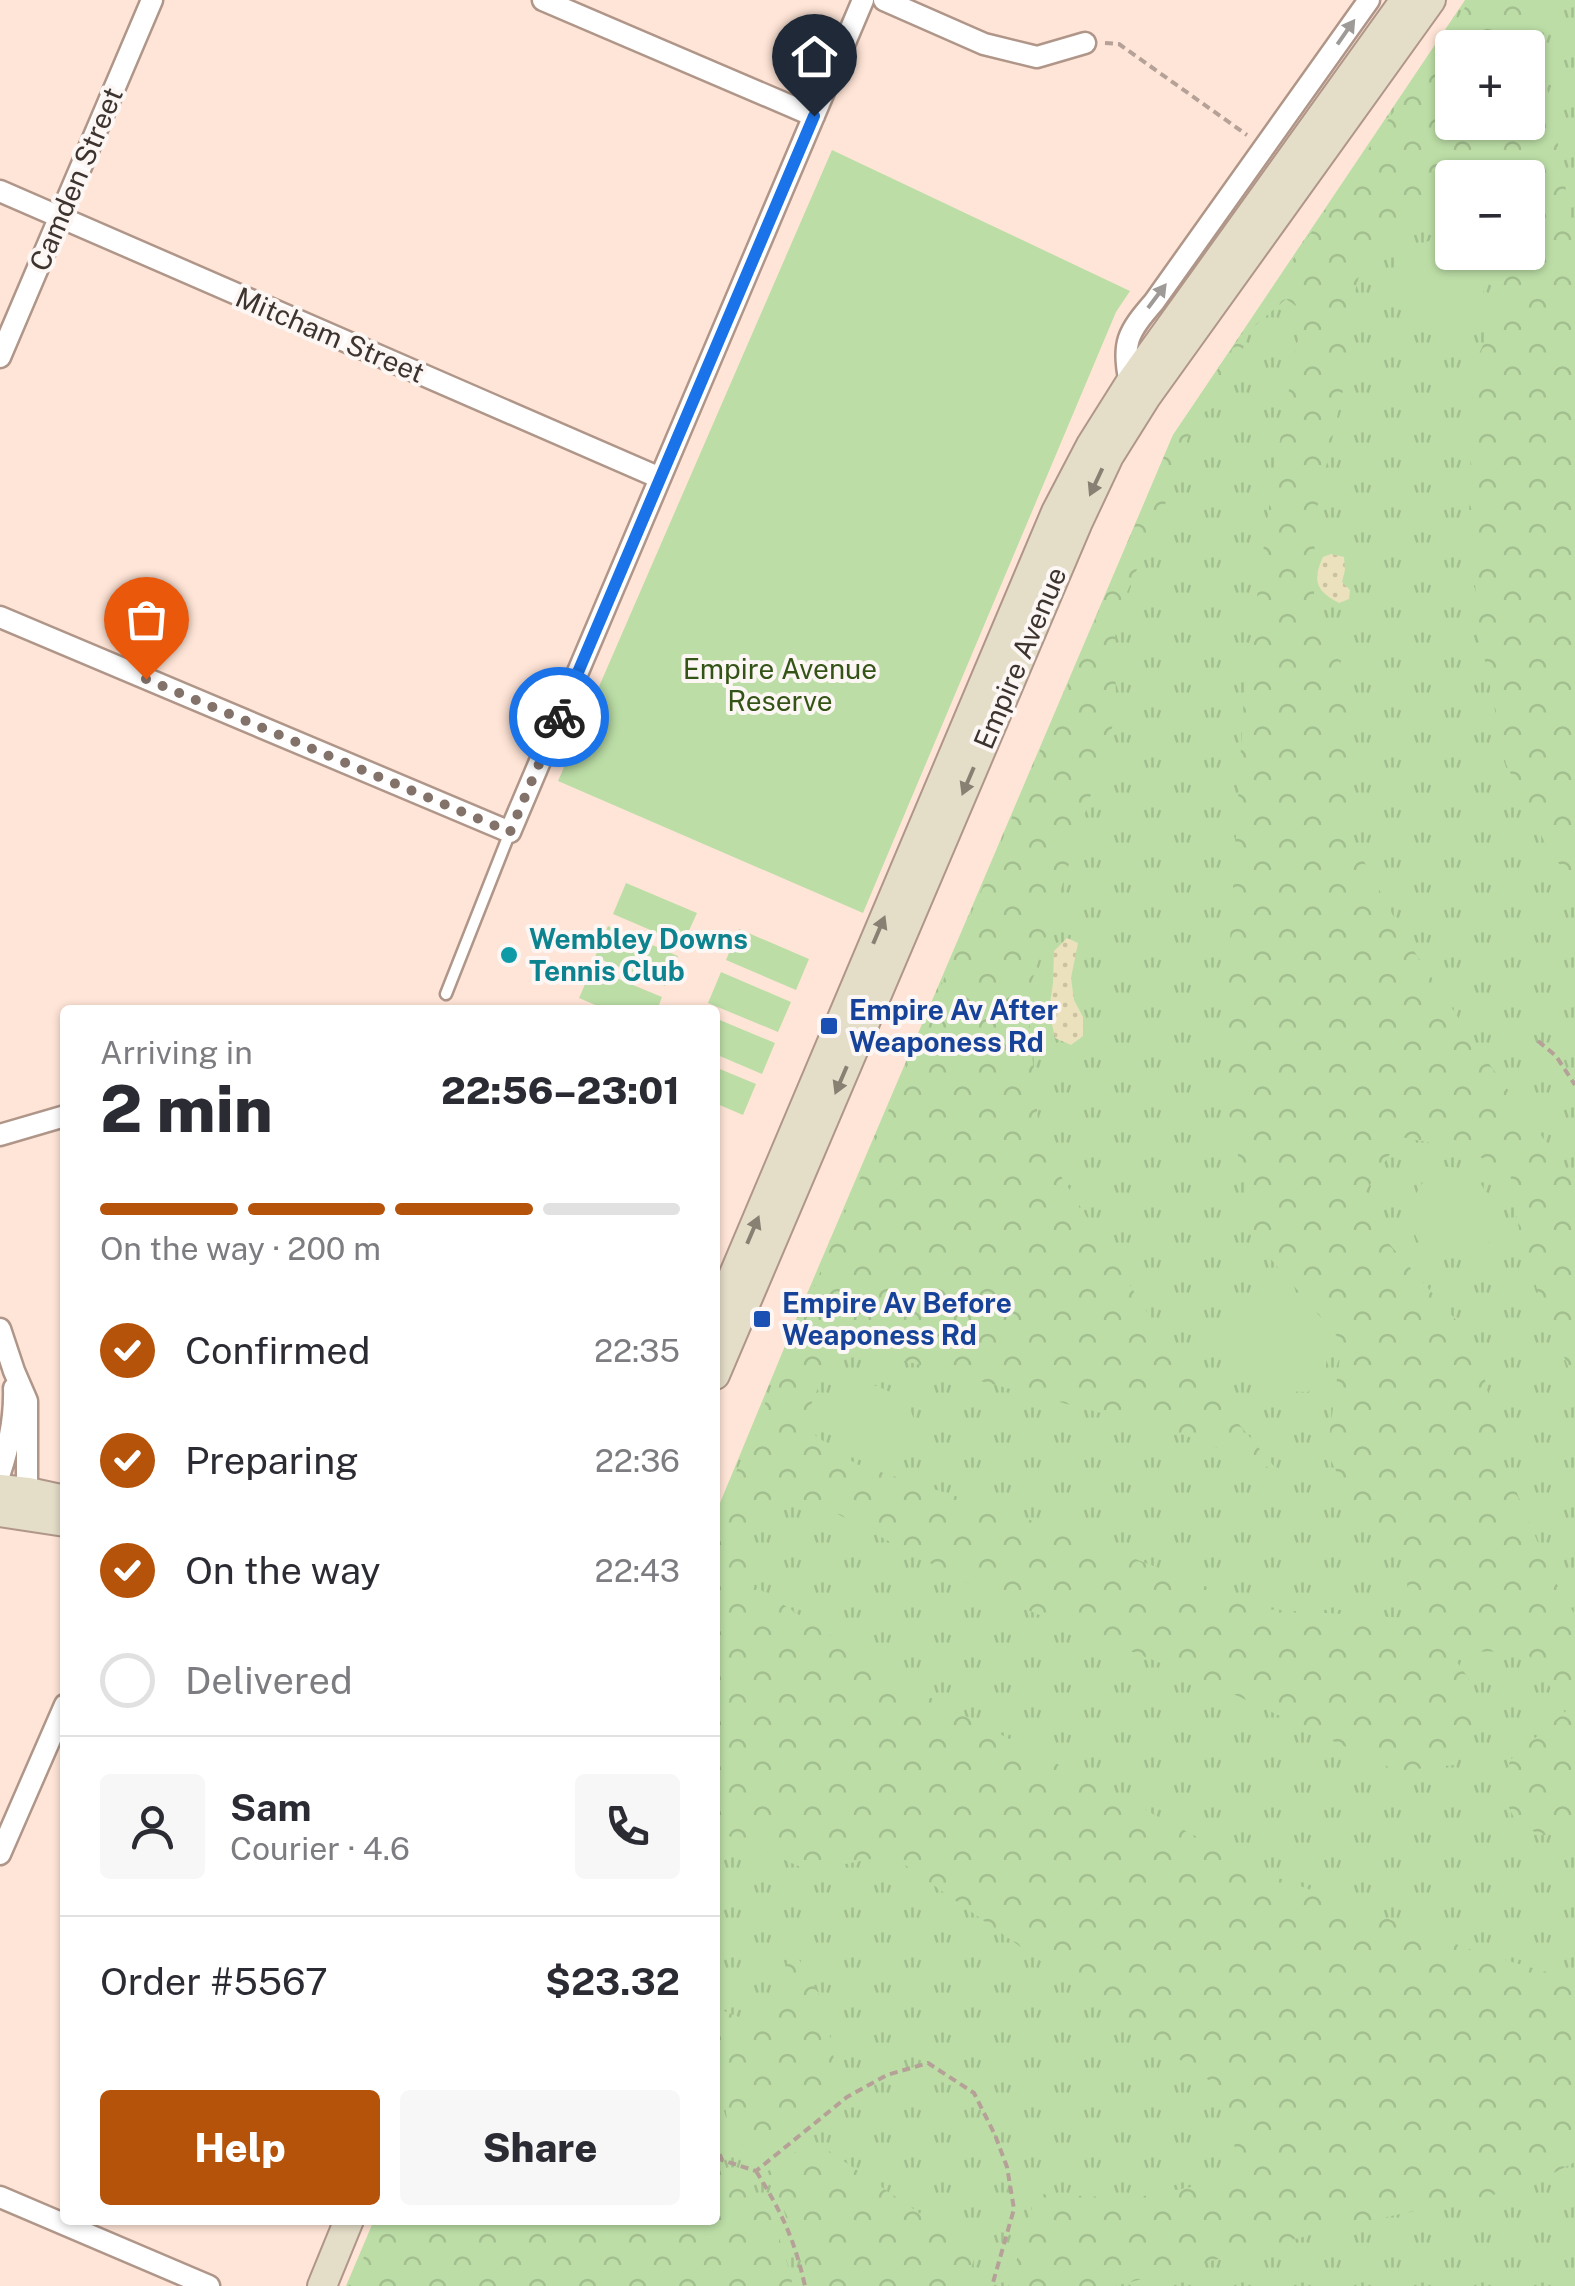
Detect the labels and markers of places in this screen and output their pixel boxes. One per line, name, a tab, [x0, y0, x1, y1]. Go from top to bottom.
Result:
pin	[772, 14, 857, 117]
pin	[104, 577, 189, 680]
place label: Wembley Downs Tennis Club	[529, 922, 748, 987]
marker: Wembley Downs Tennis Club	[498, 944, 520, 966]
place label: Empire Av After Weaponess Rd	[849, 993, 1058, 1058]
marker: Empire Av After Weaponess Rd	[818, 1015, 840, 1037]
place label: Empire Av Before Weaponess Rd	[782, 1286, 1012, 1351]
marker: Empire Av Before Weaponess Rd	[751, 1308, 773, 1330]

